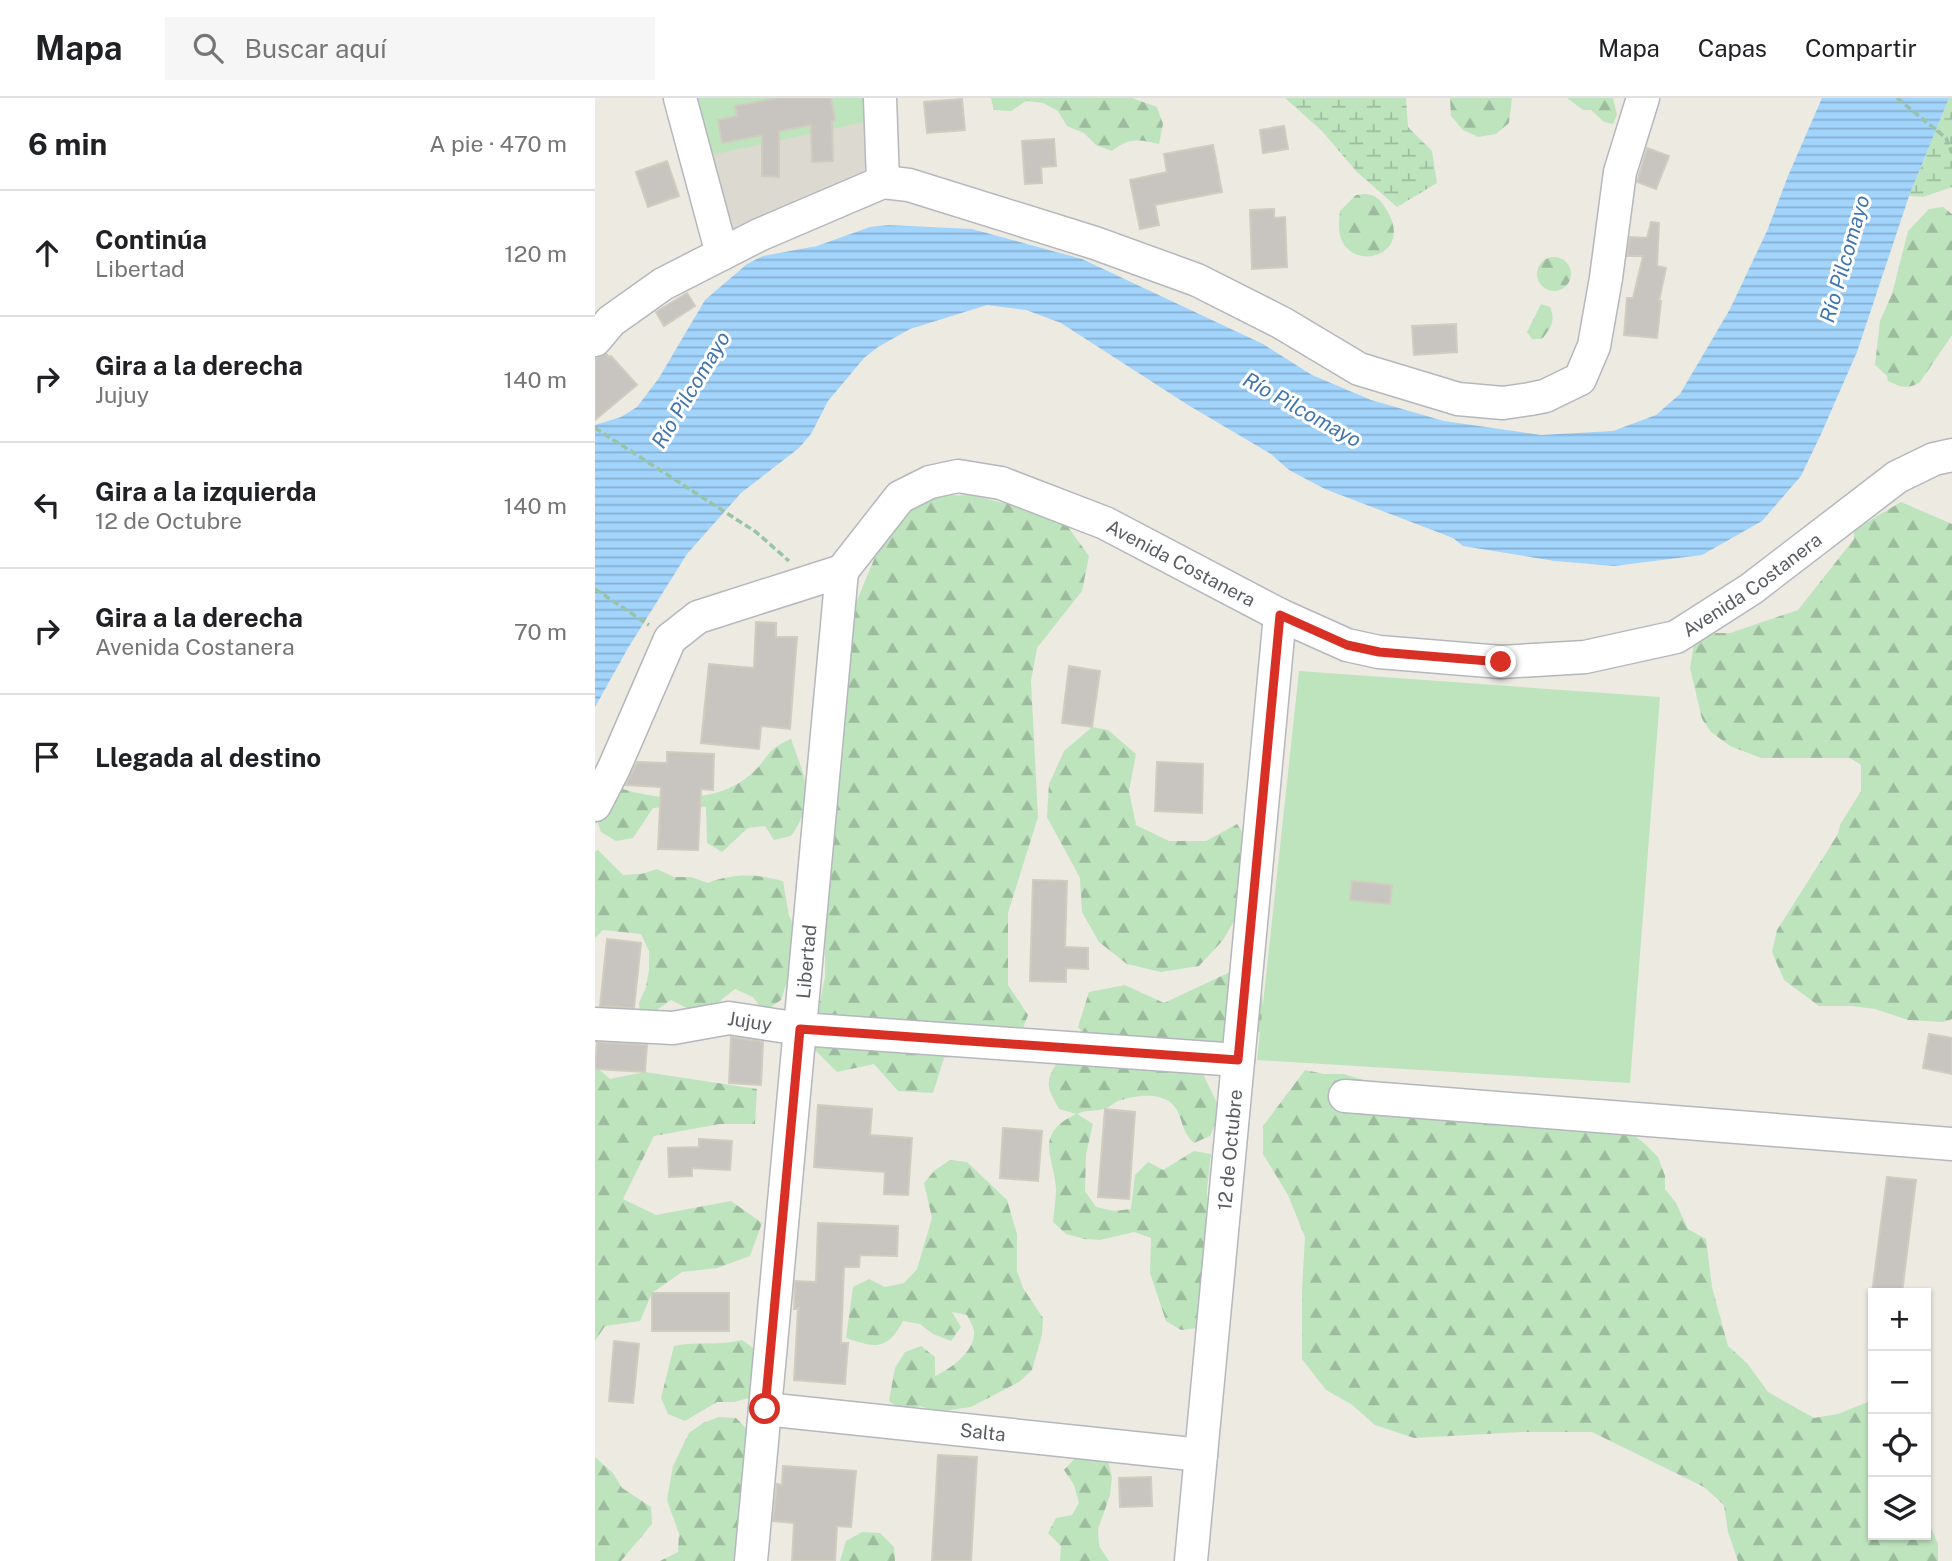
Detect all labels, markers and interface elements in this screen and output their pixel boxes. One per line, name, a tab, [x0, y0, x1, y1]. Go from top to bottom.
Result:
search box	[165, 17, 655, 80]
text: Mapa	[35, 29, 123, 67]
icon: search	[189, 29, 227, 67]
text: Buscar aquí	[245, 33, 386, 64]
text: Mapa	[1598, 34, 1660, 62]
text: Capas	[1698, 34, 1767, 62]
text: Compartir	[1805, 34, 1917, 62]
text: 6 min	[28, 126, 107, 162]
text: A pie · 470 m	[429, 130, 567, 157]
water label: Río Pilcomayo	[1814, 192, 1875, 325]
text: Continúa	[95, 224, 207, 255]
icon: ahead	[28, 234, 66, 272]
text: 120 m	[504, 240, 567, 267]
text: Libertad	[95, 255, 185, 282]
water label: Río Pilcomayo	[646, 327, 735, 453]
text: Gira a la derecha	[95, 350, 303, 381]
icon: right	[28, 360, 66, 398]
text: 140 m	[504, 366, 567, 393]
water label: Río Pilcomayo	[1239, 367, 1366, 452]
text: Jujuy	[95, 381, 149, 408]
text: Gira a la izquierda	[95, 476, 317, 507]
icon: left	[28, 486, 66, 524]
text: 140 m	[504, 492, 567, 519]
text: 12 de Octubre	[95, 507, 242, 534]
street label: Avenida Costanera	[1103, 515, 1259, 611]
street label: Avenida Costanera	[1678, 528, 1826, 641]
text: Gira a la derecha	[95, 602, 303, 633]
icon: right	[28, 612, 66, 650]
text: 70 m	[514, 618, 567, 645]
text: Avenida Costanera	[95, 633, 295, 660]
route end	[1485, 646, 1516, 677]
icon: arrive	[28, 738, 66, 776]
text: Llegada al destino	[95, 742, 321, 773]
street label: Libertad	[792, 924, 820, 1000]
street label: Jujuy	[726, 1007, 773, 1036]
street label: 12 de Octubre	[1213, 1088, 1246, 1211]
map controls	[1868, 1288, 1931, 1540]
button: +	[1868, 1288, 1931, 1351]
button: −	[1868, 1351, 1931, 1414]
route start	[749, 1393, 780, 1424]
button: locate	[1868, 1414, 1931, 1477]
street label: Salta	[959, 1419, 1007, 1445]
button: layers	[1868, 1477, 1931, 1540]

